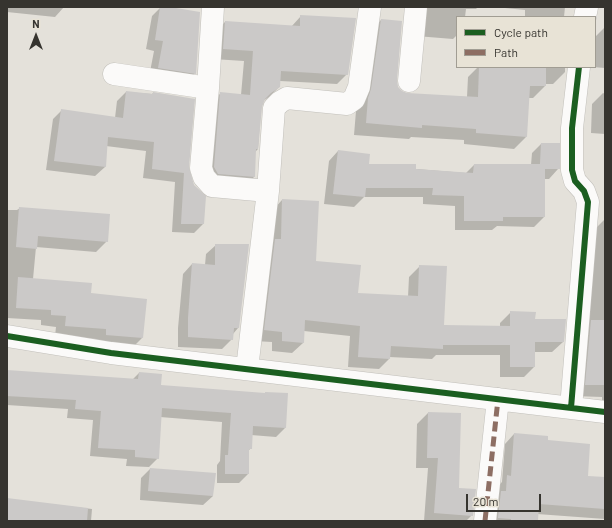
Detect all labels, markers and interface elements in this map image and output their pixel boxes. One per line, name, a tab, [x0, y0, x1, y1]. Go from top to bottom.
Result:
north arrow	[16, 16, 56, 56]
legend	[456, 16, 596, 68]
text: N	[32, 17, 40, 30]
text: Cycle path	[494, 25, 548, 39]
text: Path	[494, 45, 518, 59]
scale bar	[468, 486, 543, 512]
text: 20 m	[473, 494, 499, 508]

